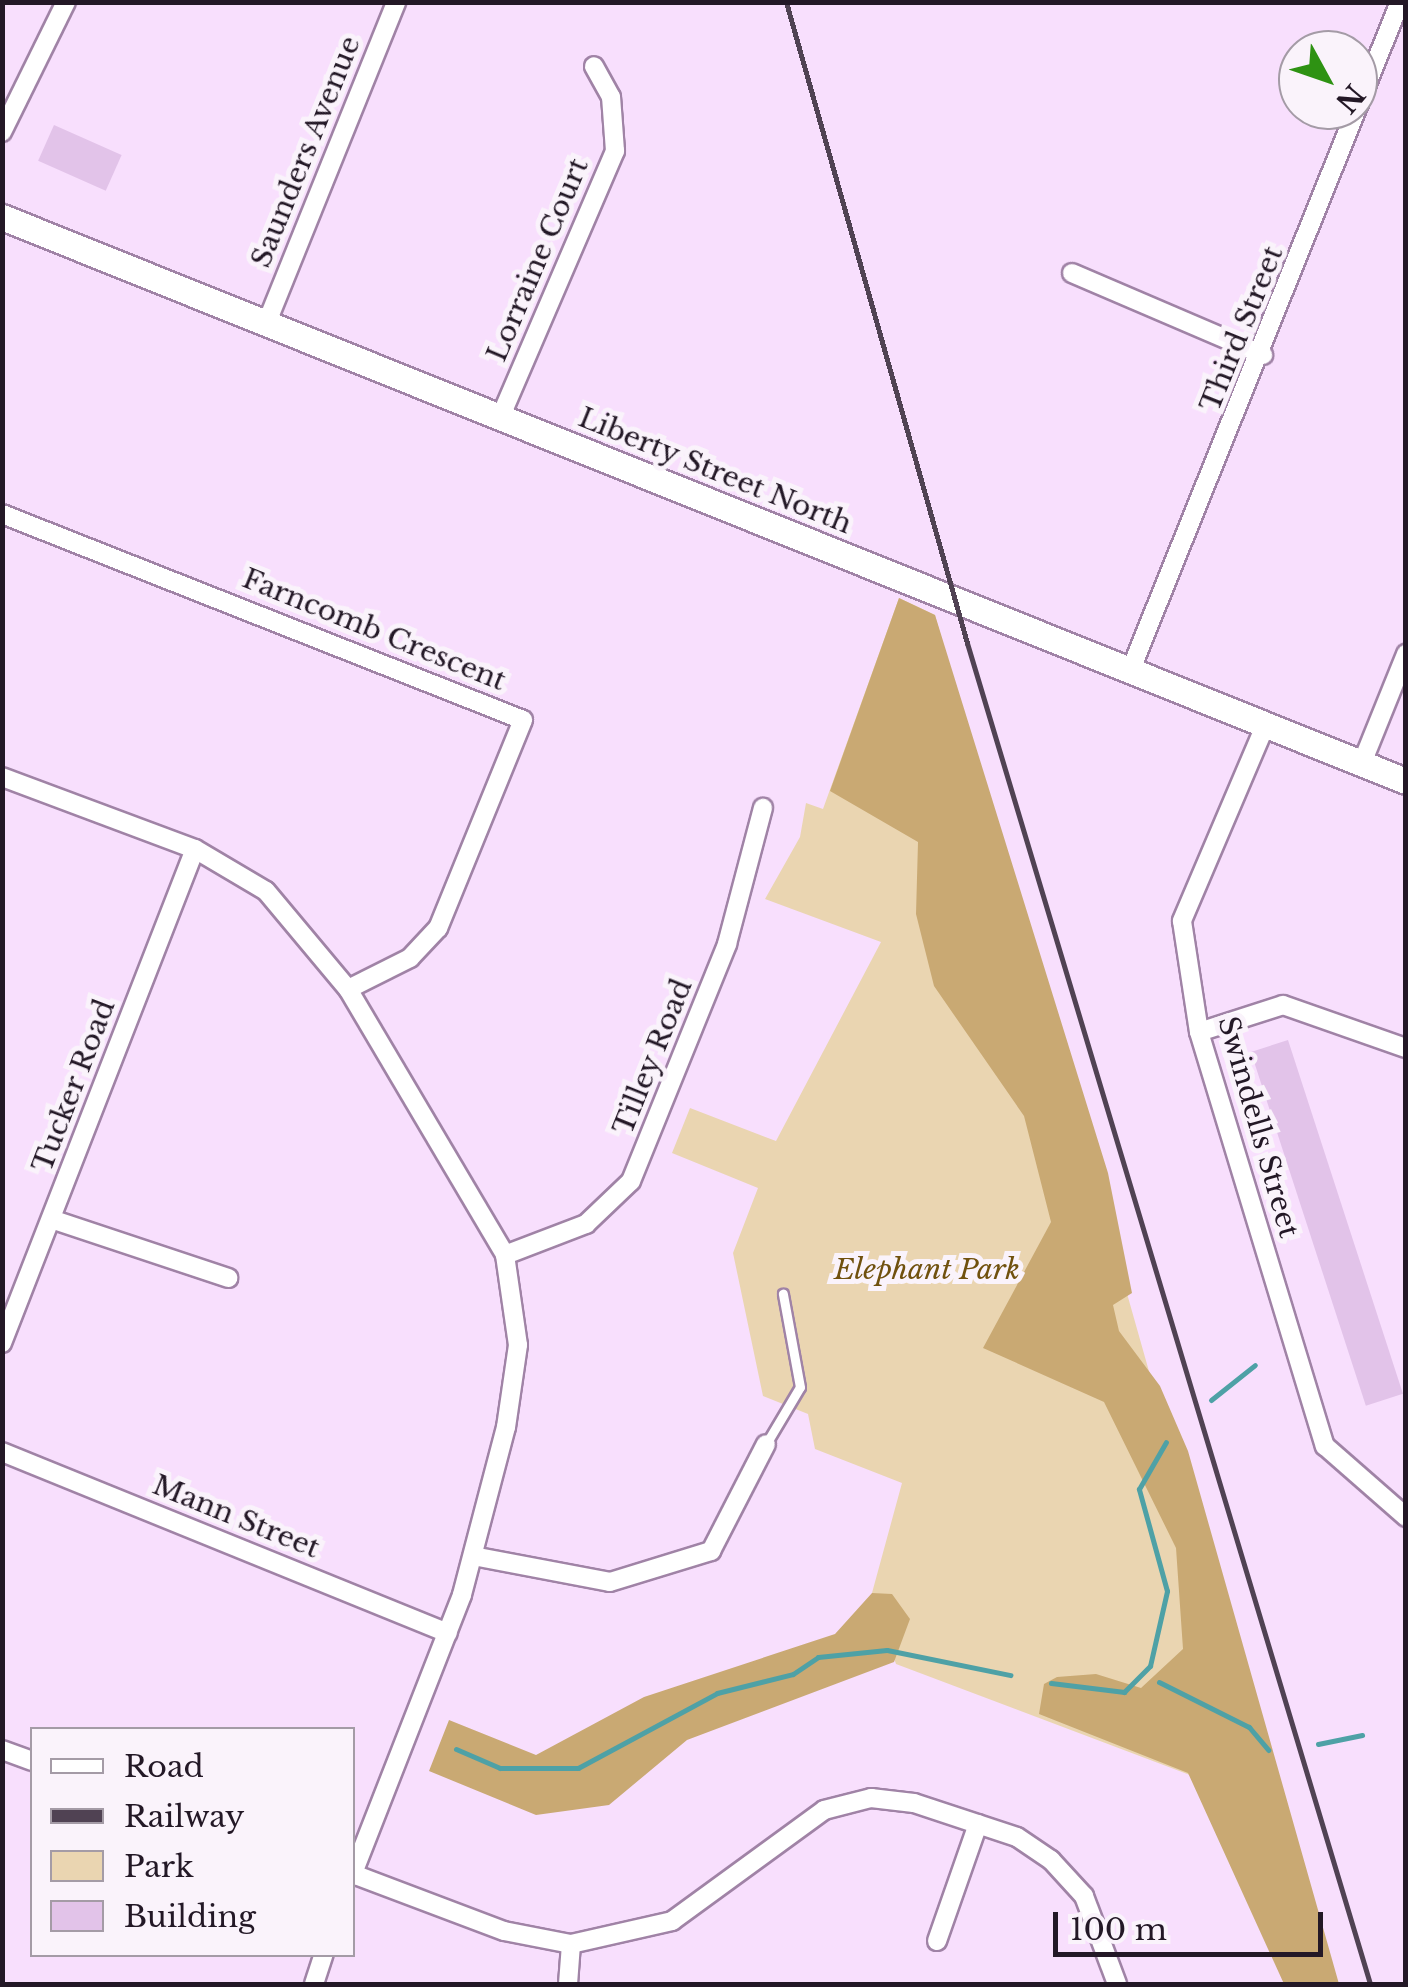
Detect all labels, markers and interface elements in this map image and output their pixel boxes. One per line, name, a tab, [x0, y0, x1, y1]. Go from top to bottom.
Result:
north arrow	[1278, 30, 1378, 130]
street label: Saunders Avenue	[244, 31, 368, 273]
text: N	[1328, 77, 1372, 120]
street label: Lorraine Court	[480, 153, 596, 367]
street label: Third Street	[1194, 241, 1290, 417]
street label: Liberty Street North	[573, 401, 857, 541]
street label: Farncomb Crescent	[238, 562, 510, 698]
street label: Tilley Road	[606, 974, 700, 1140]
street label: Tucker Road	[26, 995, 122, 1177]
street label: Swindells Street	[1210, 1013, 1306, 1241]
park label: Elephant Park	[834, 1253, 1020, 1287]
street label: Mann Street	[148, 1468, 324, 1566]
legend	[30, 1727, 355, 1957]
text: Road	[124, 1748, 204, 1785]
text: Railway	[124, 1798, 244, 1835]
text: Park	[124, 1848, 194, 1885]
scale bar	[1058, 1892, 1328, 1954]
text: Building	[124, 1898, 256, 1935]
text: 100 m	[1070, 1911, 1167, 1948]

